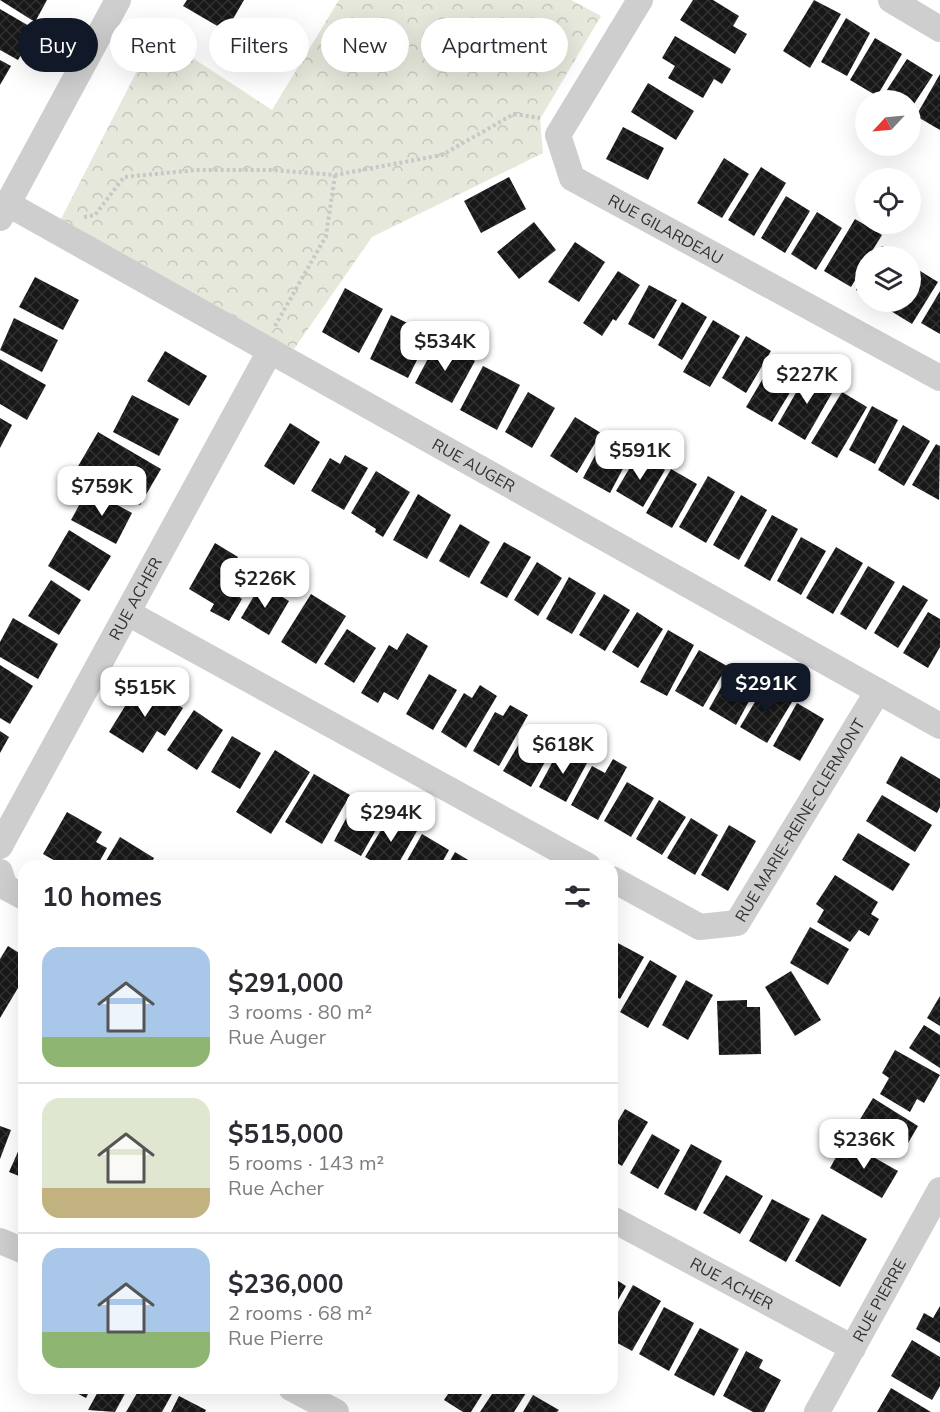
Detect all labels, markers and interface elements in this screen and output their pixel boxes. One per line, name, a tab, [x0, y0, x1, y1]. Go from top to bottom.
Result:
chip: Buy	[18, 18, 98, 72]
chip: Rent	[110, 18, 197, 72]
chip: Filters	[209, 18, 309, 72]
chip: New	[321, 18, 409, 72]
chip: Apartment	[421, 18, 568, 72]
north arrow	[855, 90, 921, 156]
map controls	[855, 90, 921, 312]
button: locate	[855, 168, 921, 234]
street label: RUE GILARDEAU	[605, 190, 727, 268]
button: layers	[855, 246, 921, 312]
pin: $534K	[403, 321, 487, 372]
text: $534K	[414, 328, 476, 353]
pin: $227K	[765, 354, 849, 405]
text: $227K	[776, 361, 838, 386]
pin: $591K	[598, 430, 682, 481]
street label: RUE AUGER	[429, 434, 519, 496]
text: $591K	[609, 437, 671, 462]
pin: $759K	[60, 466, 144, 517]
text: $759K	[71, 473, 133, 498]
street label: RUE ACHER	[104, 553, 166, 643]
pin: $226K	[223, 558, 307, 609]
text: $226K	[234, 565, 296, 590]
pin: $291K	[724, 663, 808, 714]
pin: $515K	[103, 667, 187, 718]
text: $291K	[735, 670, 797, 695]
text: $515K	[114, 674, 176, 699]
street label: RUE MARIE-REINE-CLERMONT	[730, 714, 869, 925]
pin: $618K	[521, 724, 605, 775]
text: $618K	[532, 731, 594, 756]
pin: $294K	[349, 792, 433, 843]
text: $294K	[360, 799, 422, 824]
text: 10 homes	[42, 880, 162, 913]
icon: filters	[561, 880, 594, 913]
text: $291,000	[228, 966, 344, 999]
icon: home	[90, 971, 162, 1043]
text: 3 rooms · 80 m²	[228, 999, 372, 1024]
text: Rue Auger	[228, 1024, 326, 1049]
text: $515,000	[228, 1117, 344, 1150]
pin: $236K	[822, 1119, 906, 1170]
icon: home	[90, 1122, 162, 1194]
text: $236K	[833, 1126, 895, 1151]
text: 5 rooms · 143 m²	[228, 1150, 384, 1175]
text: Rue Acher	[228, 1175, 324, 1200]
street label: RUE ACHER	[687, 1253, 777, 1314]
street label: RUE PIERRE	[848, 1255, 910, 1345]
text: $236,000	[228, 1267, 344, 1300]
icon: home	[90, 1272, 162, 1344]
text: 2 rooms · 68 m²	[228, 1300, 372, 1325]
text: Rue Pierre	[228, 1325, 323, 1350]

